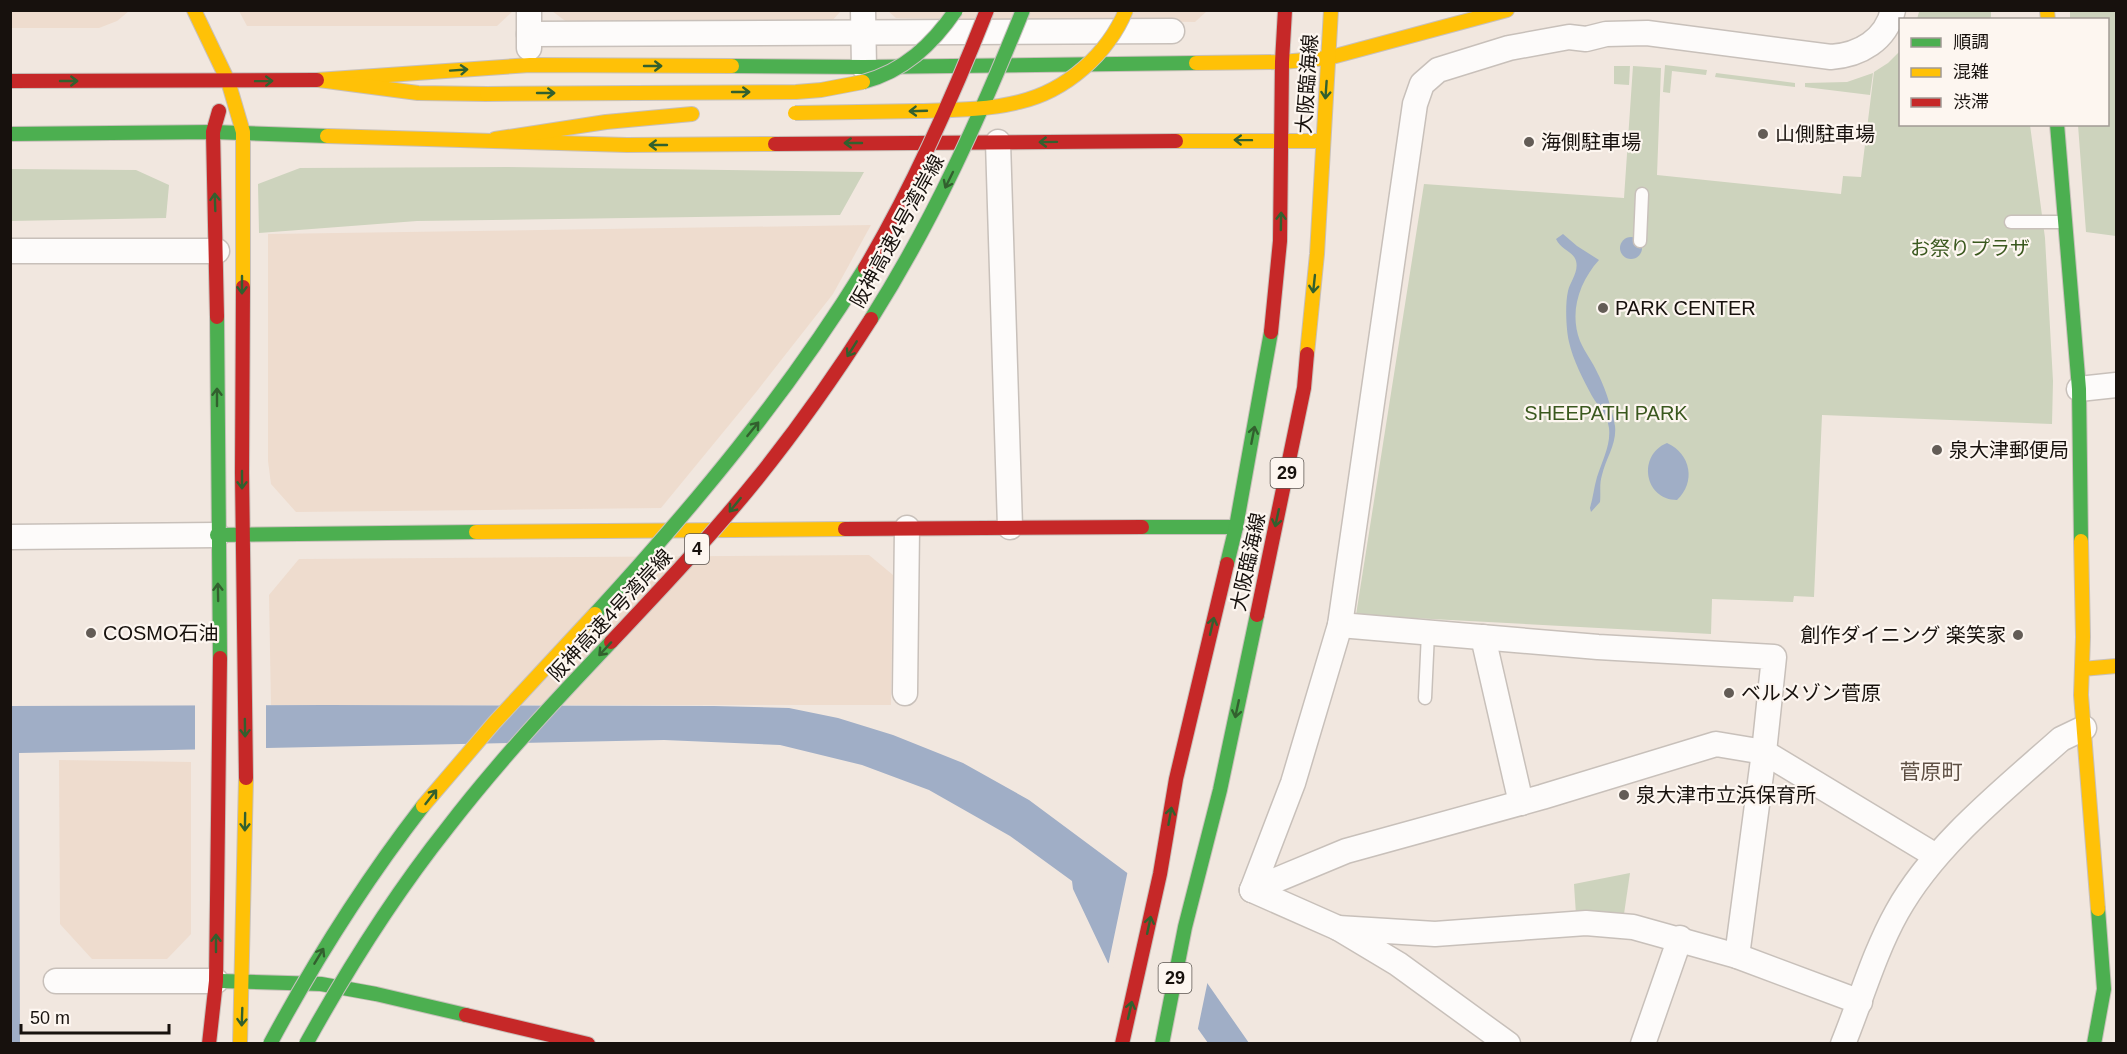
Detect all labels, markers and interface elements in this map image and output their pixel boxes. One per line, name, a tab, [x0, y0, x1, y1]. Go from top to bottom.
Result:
legend	[1899, 18, 2109, 126]
text: 順調	[1953, 32, 1989, 52]
street label: 大阪臨海線	[1293, 33, 1321, 135]
one-way arrow	[643, 60, 663, 72]
text: 混雑	[1953, 62, 1989, 82]
one-way arrow	[448, 65, 468, 76]
one-way arrow	[58, 75, 78, 87]
one-way arrow	[253, 75, 273, 87]
one-way arrow	[1320, 79, 1331, 99]
one-way arrow	[730, 86, 750, 98]
one-way arrow	[535, 87, 555, 99]
text: 渋滞	[1953, 92, 1989, 112]
one-way arrow	[909, 105, 929, 116]
place label: 山側駐車場	[1775, 123, 1875, 145]
marker: 山側駐車場	[1756, 127, 1770, 141]
place label: 海側駐車場	[1541, 131, 1641, 153]
one-way arrow	[1234, 134, 1254, 146]
marker: 海側駐車場	[1522, 135, 1536, 149]
one-way arrow	[1039, 136, 1059, 148]
one-way arrow	[844, 137, 864, 149]
one-way arrow	[649, 139, 669, 151]
street label: 阪神高速4号湾岸線	[846, 151, 948, 311]
one-way arrow	[943, 170, 955, 188]
one-way arrow	[209, 193, 220, 213]
one-way arrow	[1275, 212, 1287, 232]
park label: お祭りプラザ	[1910, 237, 2030, 259]
one-way arrow	[236, 274, 248, 294]
one-way arrow	[1308, 274, 1319, 294]
place label: PARK CENTER	[1615, 297, 1756, 319]
marker: PARK CENTER	[1596, 301, 1610, 315]
one-way arrow	[846, 340, 858, 357]
one-way arrow	[211, 388, 223, 408]
park label: SHEEPATH PARK	[1524, 402, 1688, 424]
one-way arrow	[747, 421, 760, 437]
one-way arrow	[1248, 426, 1259, 446]
place label: 泉大津郵便局	[1949, 439, 2069, 461]
marker: 泉大津郵便局	[1930, 443, 1944, 457]
road number: 29	[1270, 458, 1304, 488]
one-way arrow	[236, 469, 248, 489]
one-way arrow	[729, 497, 742, 513]
one-way arrow	[1271, 509, 1283, 528]
street label: 大阪臨海線	[1227, 511, 1269, 613]
road number: 4	[685, 534, 709, 564]
street label: 阪神高速4号湾岸線	[544, 545, 676, 685]
one-way arrow	[212, 583, 224, 603]
one-way arrow	[1207, 617, 1219, 636]
place label: COSMO石油	[103, 622, 219, 644]
place label: 創作ダイニング 楽笑家	[1800, 624, 2006, 646]
marker: COSMO石油	[84, 626, 98, 640]
marker: 創作ダイニング 楽笑家	[2011, 628, 2025, 642]
one-way arrow	[598, 642, 612, 657]
place label: ベルメゾン菅原	[1741, 682, 1881, 704]
marker: ベルメゾン菅原	[1722, 686, 1736, 700]
one-way arrow	[1231, 699, 1242, 718]
one-way arrow	[240, 717, 251, 737]
district label: 菅原町	[1900, 760, 1963, 783]
place label: 泉大津市立浜保育所	[1636, 784, 1816, 806]
marker: 泉大津市立浜保育所	[1617, 788, 1631, 802]
one-way arrow	[424, 789, 437, 805]
one-way arrow	[1165, 807, 1176, 827]
one-way arrow	[239, 811, 251, 831]
one-way arrow	[1144, 916, 1155, 935]
one-way arrow	[210, 934, 222, 954]
one-way arrow	[313, 948, 325, 965]
road number: 29	[1158, 963, 1192, 993]
scale bar	[21, 997, 170, 1035]
one-way arrow	[1125, 1000, 1136, 1020]
one-way arrow	[236, 1006, 247, 1026]
text: 50 m	[30, 1008, 70, 1028]

